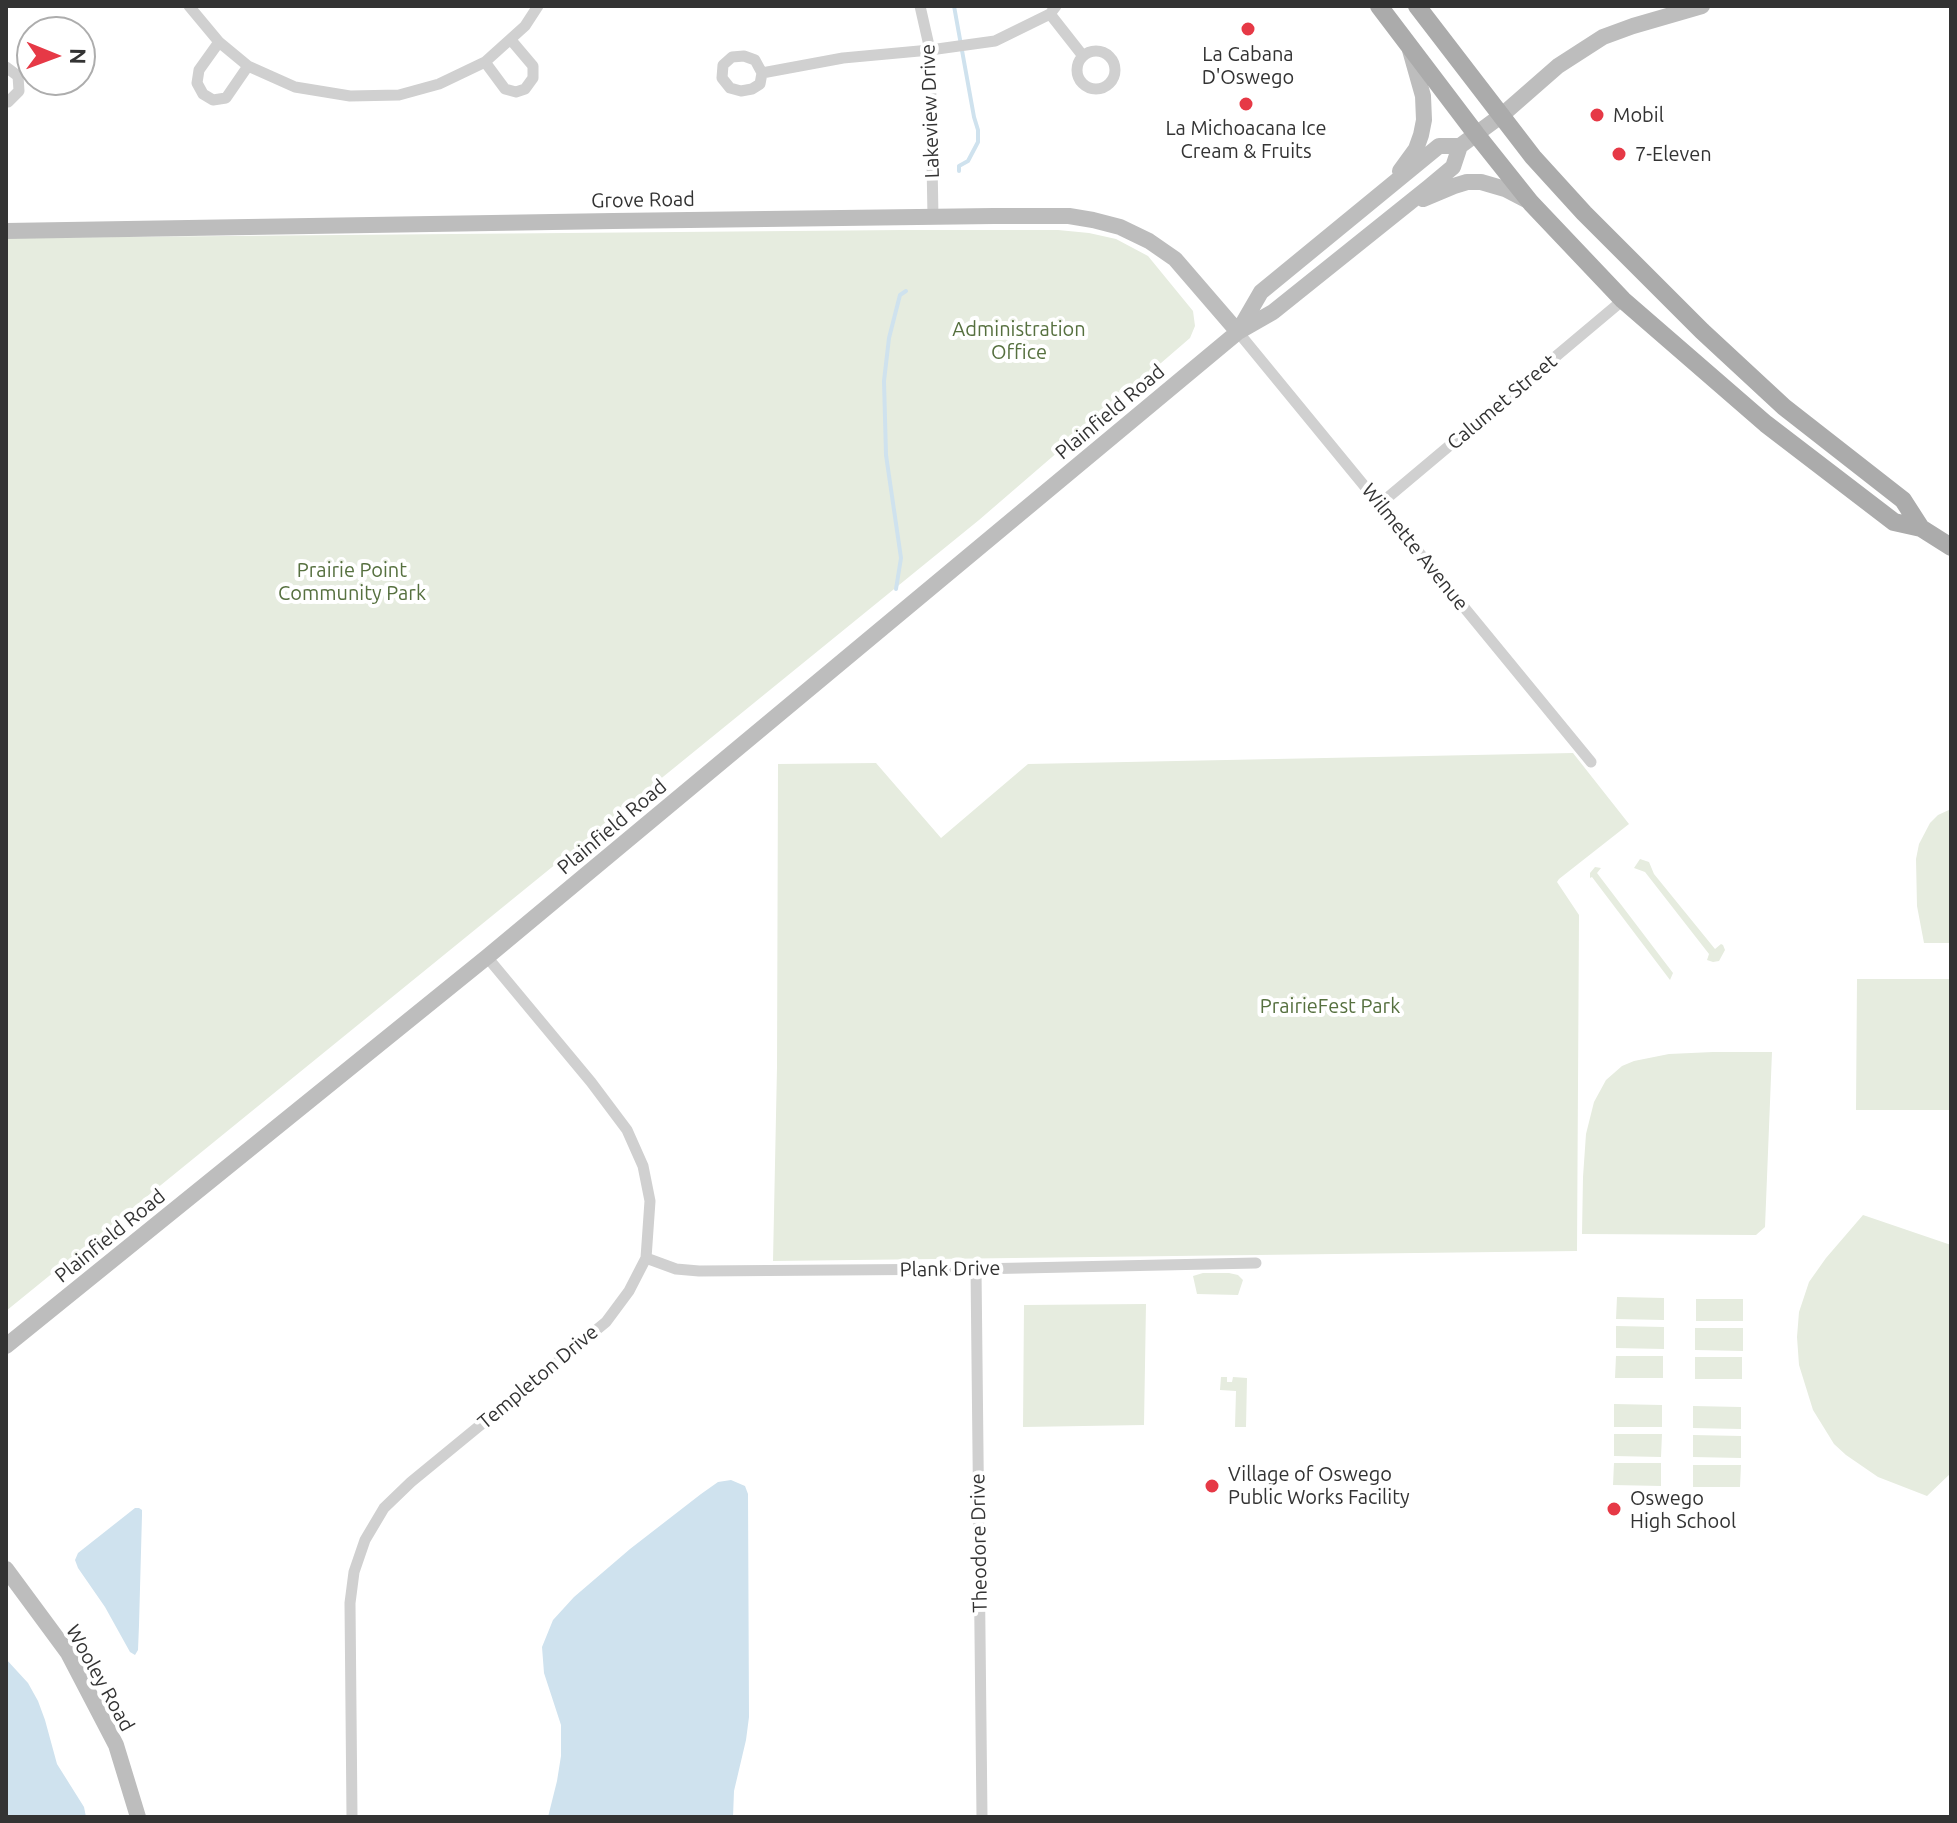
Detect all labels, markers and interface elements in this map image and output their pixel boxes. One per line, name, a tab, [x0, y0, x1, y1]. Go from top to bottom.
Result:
north arrow	[16, 16, 96, 96]
marker: La Cabana D'Oswego	[1239, 20, 1257, 38]
place label: La Cabana D'Oswego	[1202, 42, 1294, 89]
street label: Lakeview Drive	[916, 43, 944, 179]
text: N	[66, 48, 91, 65]
marker: La Michoacana Ice Cream & Fruits	[1237, 95, 1255, 113]
place label: Mobil	[1613, 103, 1664, 127]
marker: Mobil	[1588, 106, 1606, 124]
place label: La Michoacana Ice Cream & Fruits	[1165, 116, 1327, 163]
place label: 7-Eleven	[1635, 142, 1712, 166]
marker: 7-Eleven	[1610, 145, 1628, 163]
street label: Grove Road	[591, 187, 695, 213]
park label: Administration Office	[952, 317, 1086, 364]
street label: Calumet Street	[1442, 349, 1562, 455]
street label: Plainfield Road	[1051, 359, 1169, 465]
street label: Wilmette Avenue	[1357, 479, 1473, 615]
park label: Prairie Point Community Park	[278, 558, 426, 605]
street label: Plainfield Road	[553, 774, 671, 880]
park label: PrairieFest Park	[1260, 994, 1400, 1018]
street label: Plainfield Road	[50, 1184, 170, 1288]
street label: Plank Drive	[899, 1256, 1001, 1282]
street label: Templeton Drive	[473, 1320, 603, 1434]
place label: Village of Oswego Public Works Facility	[1228, 1462, 1410, 1509]
street label: Theodore Drive	[966, 1473, 992, 1613]
marker: Village of Oswego Public Works Facility	[1203, 1477, 1221, 1495]
place label: Oswego High School	[1630, 1486, 1736, 1533]
marker: Oswego High School	[1605, 1500, 1623, 1518]
street label: Wooley Road	[61, 1620, 139, 1736]

